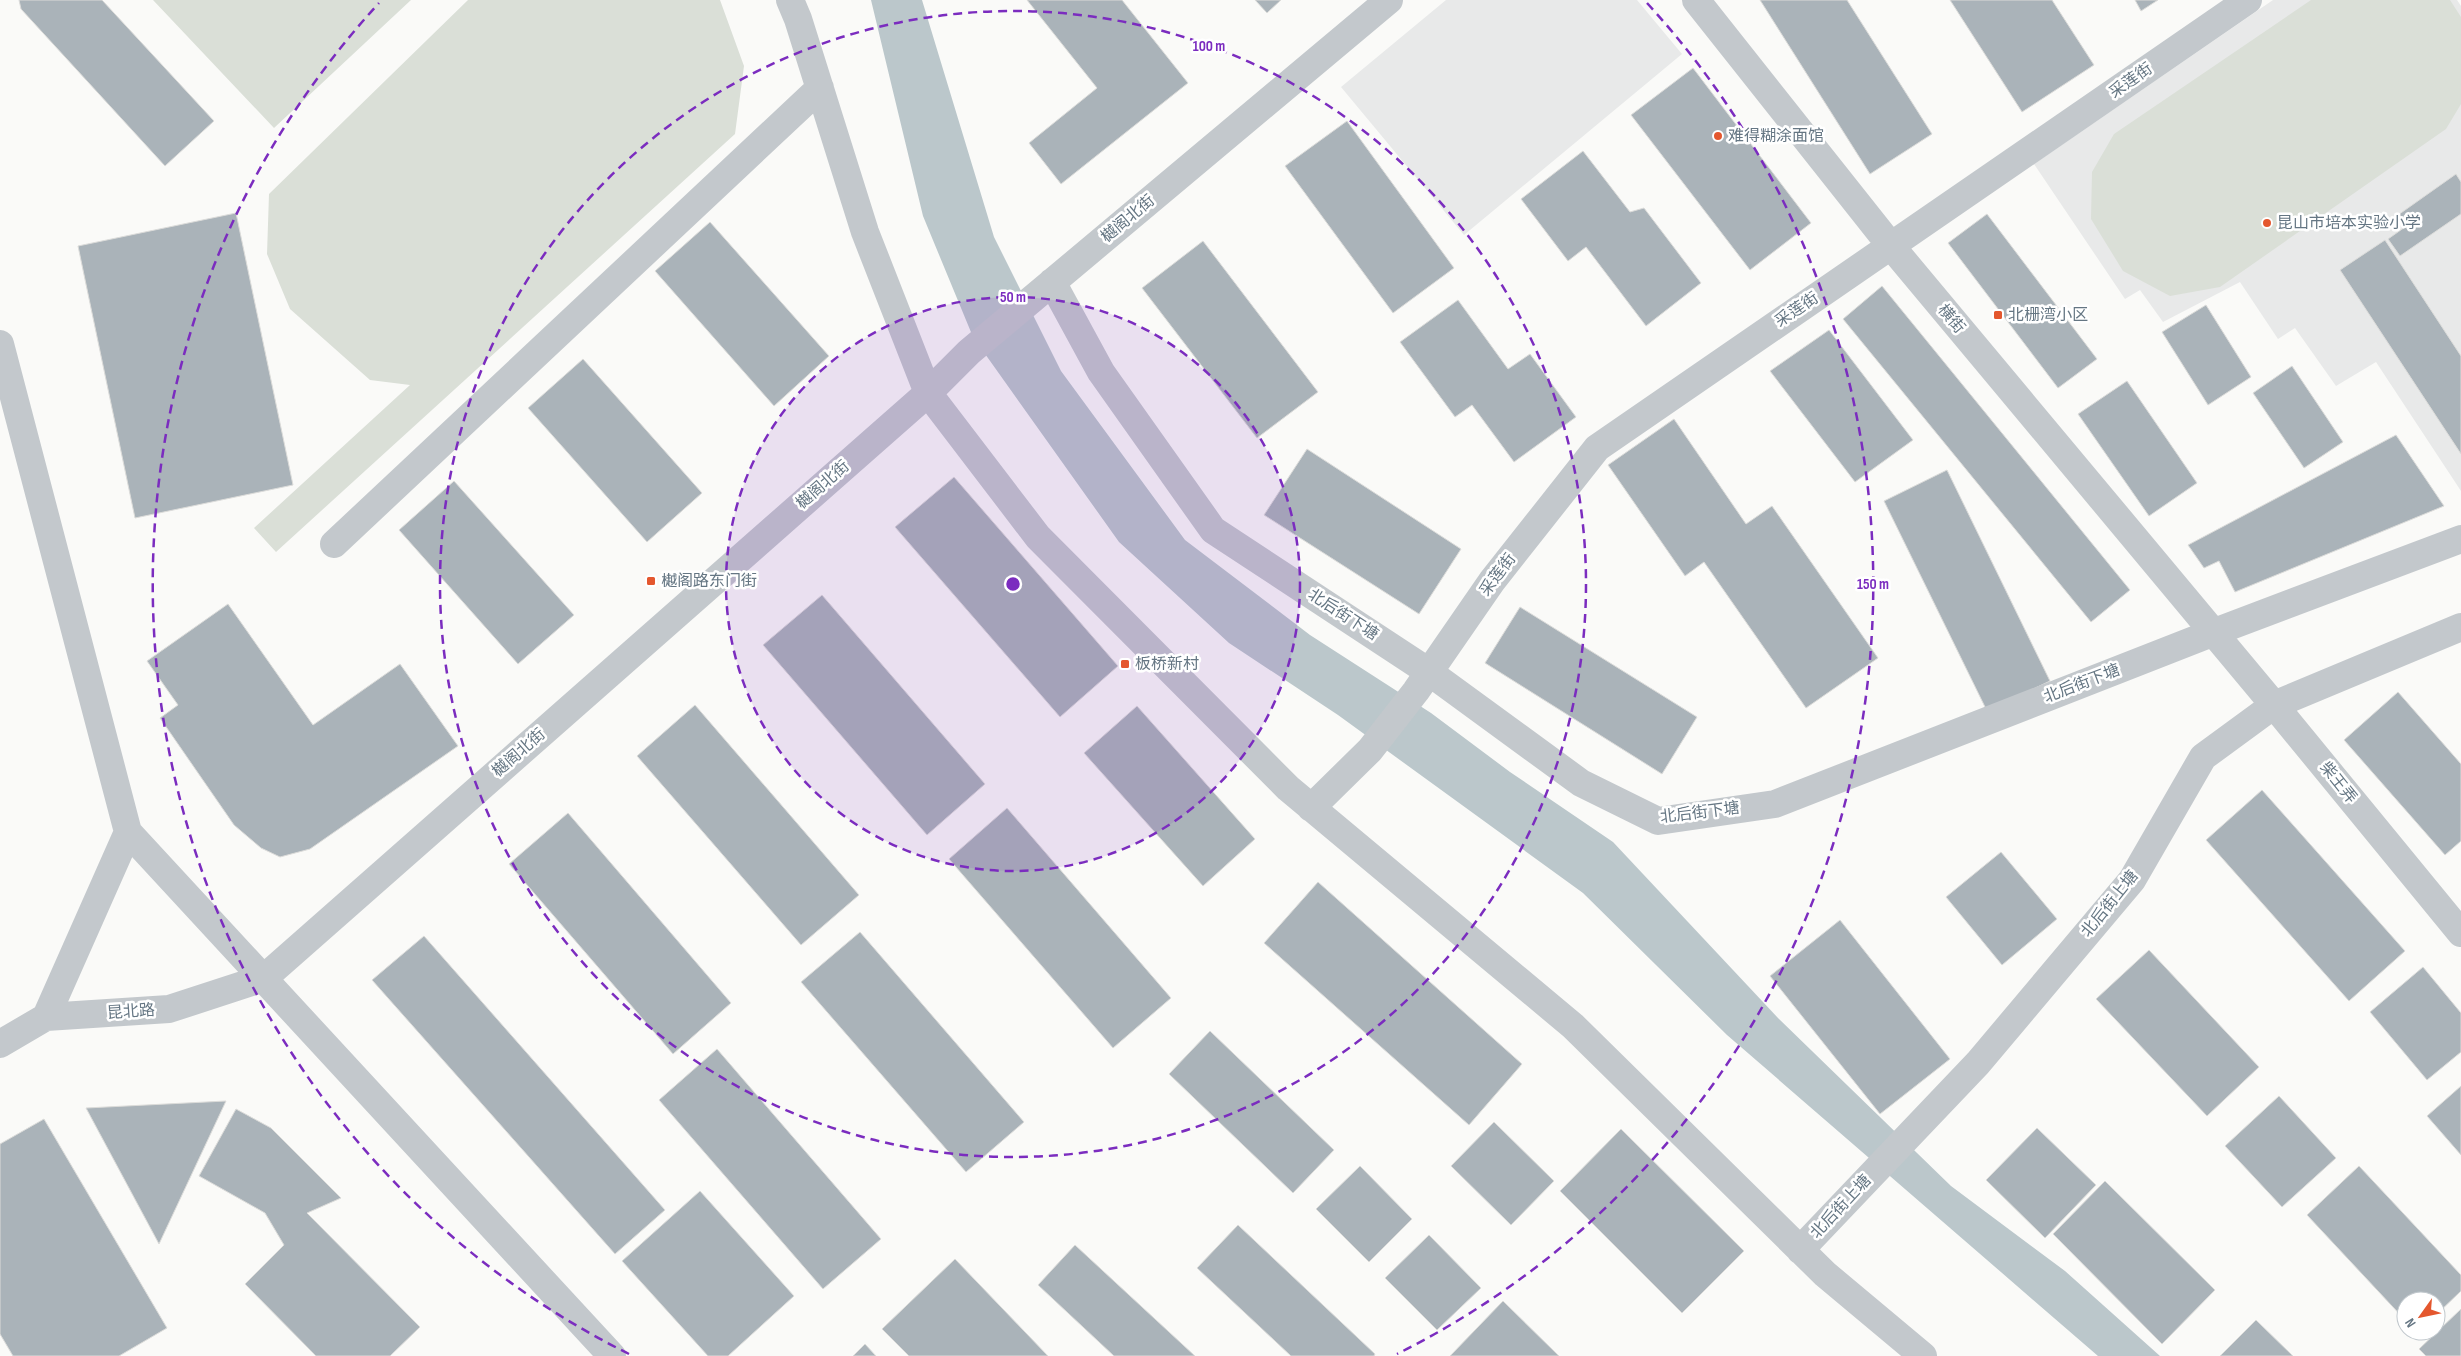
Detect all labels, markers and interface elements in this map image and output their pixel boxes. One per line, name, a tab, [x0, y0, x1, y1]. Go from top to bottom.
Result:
text: 100 m	[1193, 37, 1225, 56]
street label: 采莲街	[2106, 59, 2156, 103]
place label: 难得糊涂面馆	[1728, 127, 1824, 146]
marker: 难得糊涂面馆	[1712, 130, 1724, 142]
street label: 樾阁北街	[1097, 191, 1159, 247]
place label: 昆山市培本实验小学	[2277, 214, 2421, 233]
marker: 昆山市培本实验小学	[2261, 217, 2273, 229]
text: 50 m	[1000, 288, 1026, 307]
street label: 采莲街	[1772, 289, 1822, 331]
street label: 横街	[1933, 301, 1969, 337]
place label: 北栅湾小区	[2008, 306, 2088, 325]
marker: 北栅湾小区	[1992, 309, 2004, 321]
street label: 樾阁北街	[793, 457, 853, 513]
street label: 采莲街	[1476, 550, 1520, 600]
place label: 樾阁路东门街	[661, 572, 757, 591]
marker: 樾阁路东门街	[645, 575, 657, 587]
centre of rings	[1004, 575, 1022, 593]
text: 150 m	[1857, 575, 1889, 594]
street label: 北后街下塘	[1304, 585, 1382, 645]
place label: 板桥新村	[1135, 655, 1199, 674]
marker: 板桥新村	[1119, 658, 1131, 670]
street label: 北后街下塘	[2041, 661, 2123, 707]
street label: 樾阁北街	[489, 725, 549, 781]
street label: 柴王弄	[2316, 758, 2360, 808]
street label: 北后街下塘	[1659, 799, 1741, 827]
street label: 北后街上塘	[2077, 867, 2143, 941]
street label: 昆北路	[106, 1001, 156, 1023]
street label: 北后街上塘	[1807, 1171, 1875, 1243]
north arrow	[2396, 1291, 2446, 1341]
text: N	[2401, 1315, 2420, 1331]

